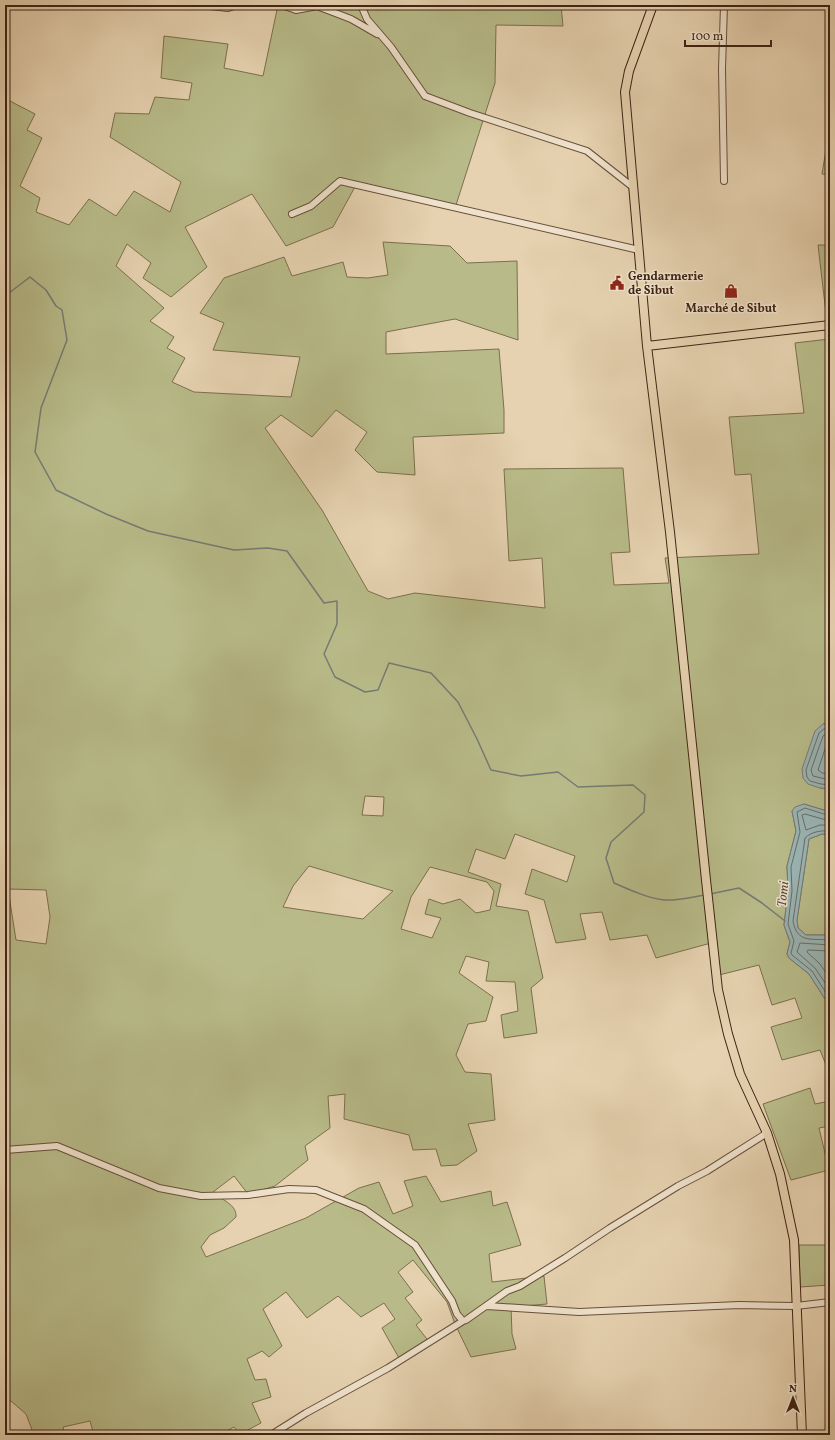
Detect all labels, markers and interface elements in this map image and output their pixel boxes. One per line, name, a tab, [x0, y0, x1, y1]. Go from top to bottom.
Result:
scale bar	[685, 22, 771, 48]
text: 100 m	[691, 29, 724, 45]
place label: Gendarmerie de Sibut	[628, 269, 703, 299]
public building icon: Gendarmerie de Sibut	[609, 275, 625, 291]
shop icon: Marché de Sibut	[723, 283, 739, 299]
place label: Marché de Sibut	[685, 301, 777, 317]
water label: Tomi	[774, 880, 794, 908]
north arrow	[773, 1378, 813, 1418]
text: N	[789, 1382, 797, 1397]

